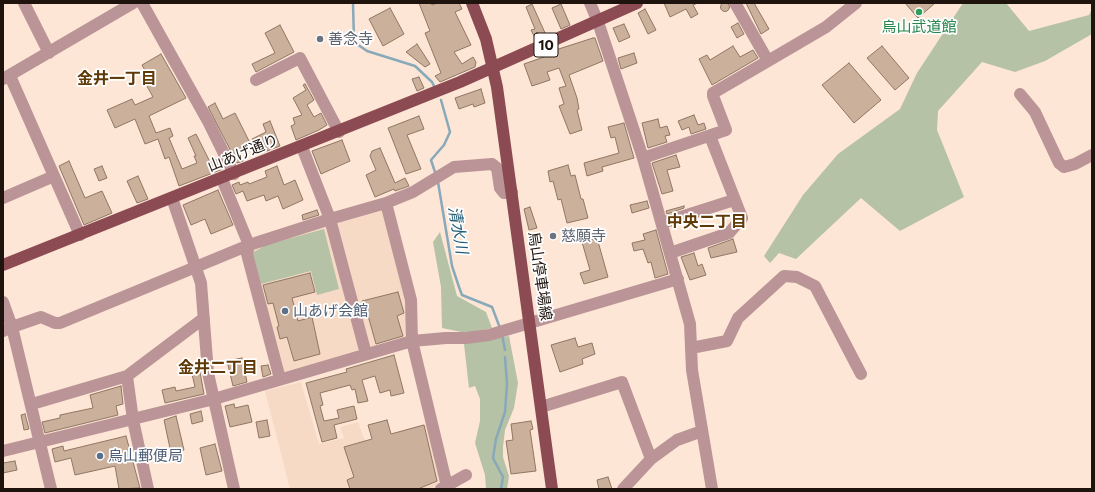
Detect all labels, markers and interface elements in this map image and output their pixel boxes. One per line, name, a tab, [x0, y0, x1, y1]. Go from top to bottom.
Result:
marker: 烏山武道館	[914, 7, 924, 17]
place label: 烏山武道館	[882, 18, 956, 36]
place label: 善念寺	[328, 30, 373, 48]
road number: 10	[534, 33, 558, 57]
marker: 善念寺	[315, 34, 325, 44]
district label: 金井一丁目	[77, 69, 157, 89]
street label: 山あげ通り	[205, 131, 281, 175]
water label: 清水川	[444, 205, 472, 255]
district label: 中央二丁目	[667, 212, 747, 232]
place label: 慈願寺	[561, 227, 606, 245]
street label: 烏山停車場線	[525, 230, 555, 322]
marker: 慈願寺	[548, 231, 558, 241]
place label: 山あげ会館	[293, 302, 368, 320]
marker: 山あげ会館	[280, 306, 290, 316]
district label: 金井二丁目	[178, 358, 258, 378]
place label: 烏山郵便局	[108, 447, 183, 465]
marker: 烏山郵便局	[95, 451, 105, 461]

